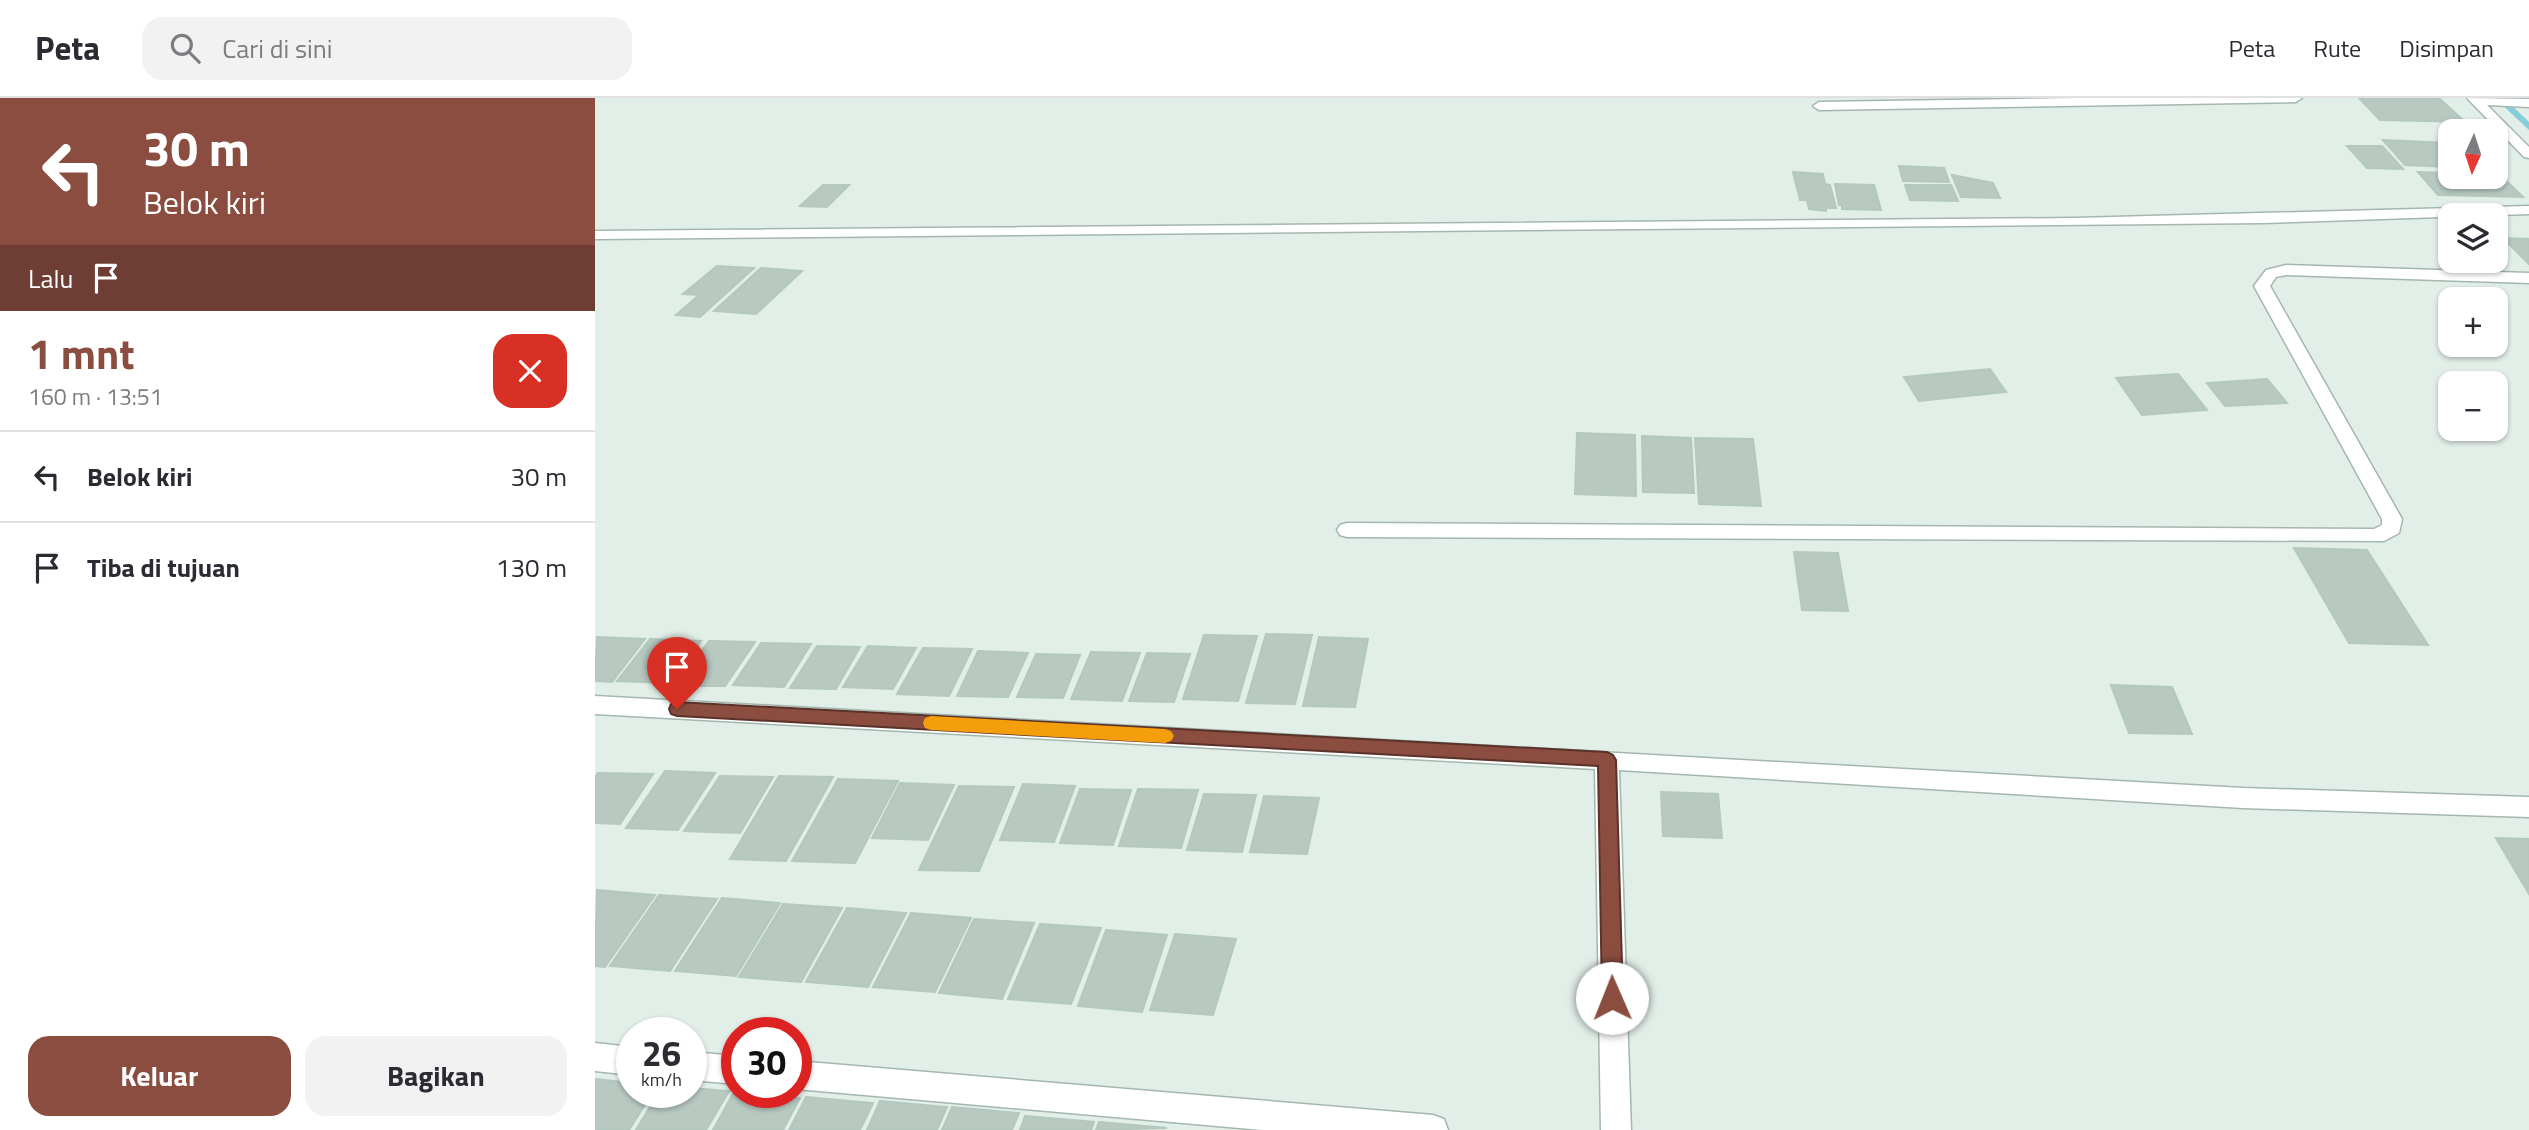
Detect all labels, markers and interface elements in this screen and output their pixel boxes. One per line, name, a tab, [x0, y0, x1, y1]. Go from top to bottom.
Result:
search box	[142, 17, 632, 80]
text: Peta	[35, 23, 100, 73]
icon: search	[166, 29, 204, 67]
text: Cari di sini	[222, 29, 332, 68]
text: Peta	[2229, 30, 2275, 66]
text: Rute	[2313, 30, 2361, 66]
text: Disimpan	[2399, 30, 2494, 66]
text: 30 m	[143, 110, 250, 185]
north arrow	[2438, 119, 2508, 189]
map controls	[2438, 119, 2508, 441]
icon: left	[28, 126, 119, 217]
text: Belok kiri	[143, 178, 266, 226]
button: layers	[2438, 203, 2508, 273]
text: Lalu	[28, 259, 73, 298]
icon: arrive	[87, 259, 125, 297]
button: +	[2438, 287, 2508, 357]
text: 1 mnt	[28, 321, 135, 385]
button: close	[493, 334, 567, 408]
button: −	[2438, 371, 2508, 441]
text: 160 m · 13:51	[28, 379, 163, 414]
text: Belok kiri	[87, 457, 193, 496]
text: 30 m	[510, 457, 567, 496]
icon: left	[28, 458, 66, 496]
text: Tiba di tujuan	[87, 548, 240, 587]
text: 130 m	[496, 548, 567, 587]
icon: arrive	[28, 549, 66, 587]
pin	[647, 637, 707, 709]
icon: arrive	[658, 648, 696, 686]
position arrow	[1575, 961, 1649, 1035]
speed limit sign: 30	[721, 1017, 812, 1108]
text: 26	[642, 1026, 681, 1080]
button: Keluar	[28, 1036, 291, 1116]
button: Bagikan	[305, 1036, 567, 1116]
text: km/h	[641, 1066, 682, 1093]

